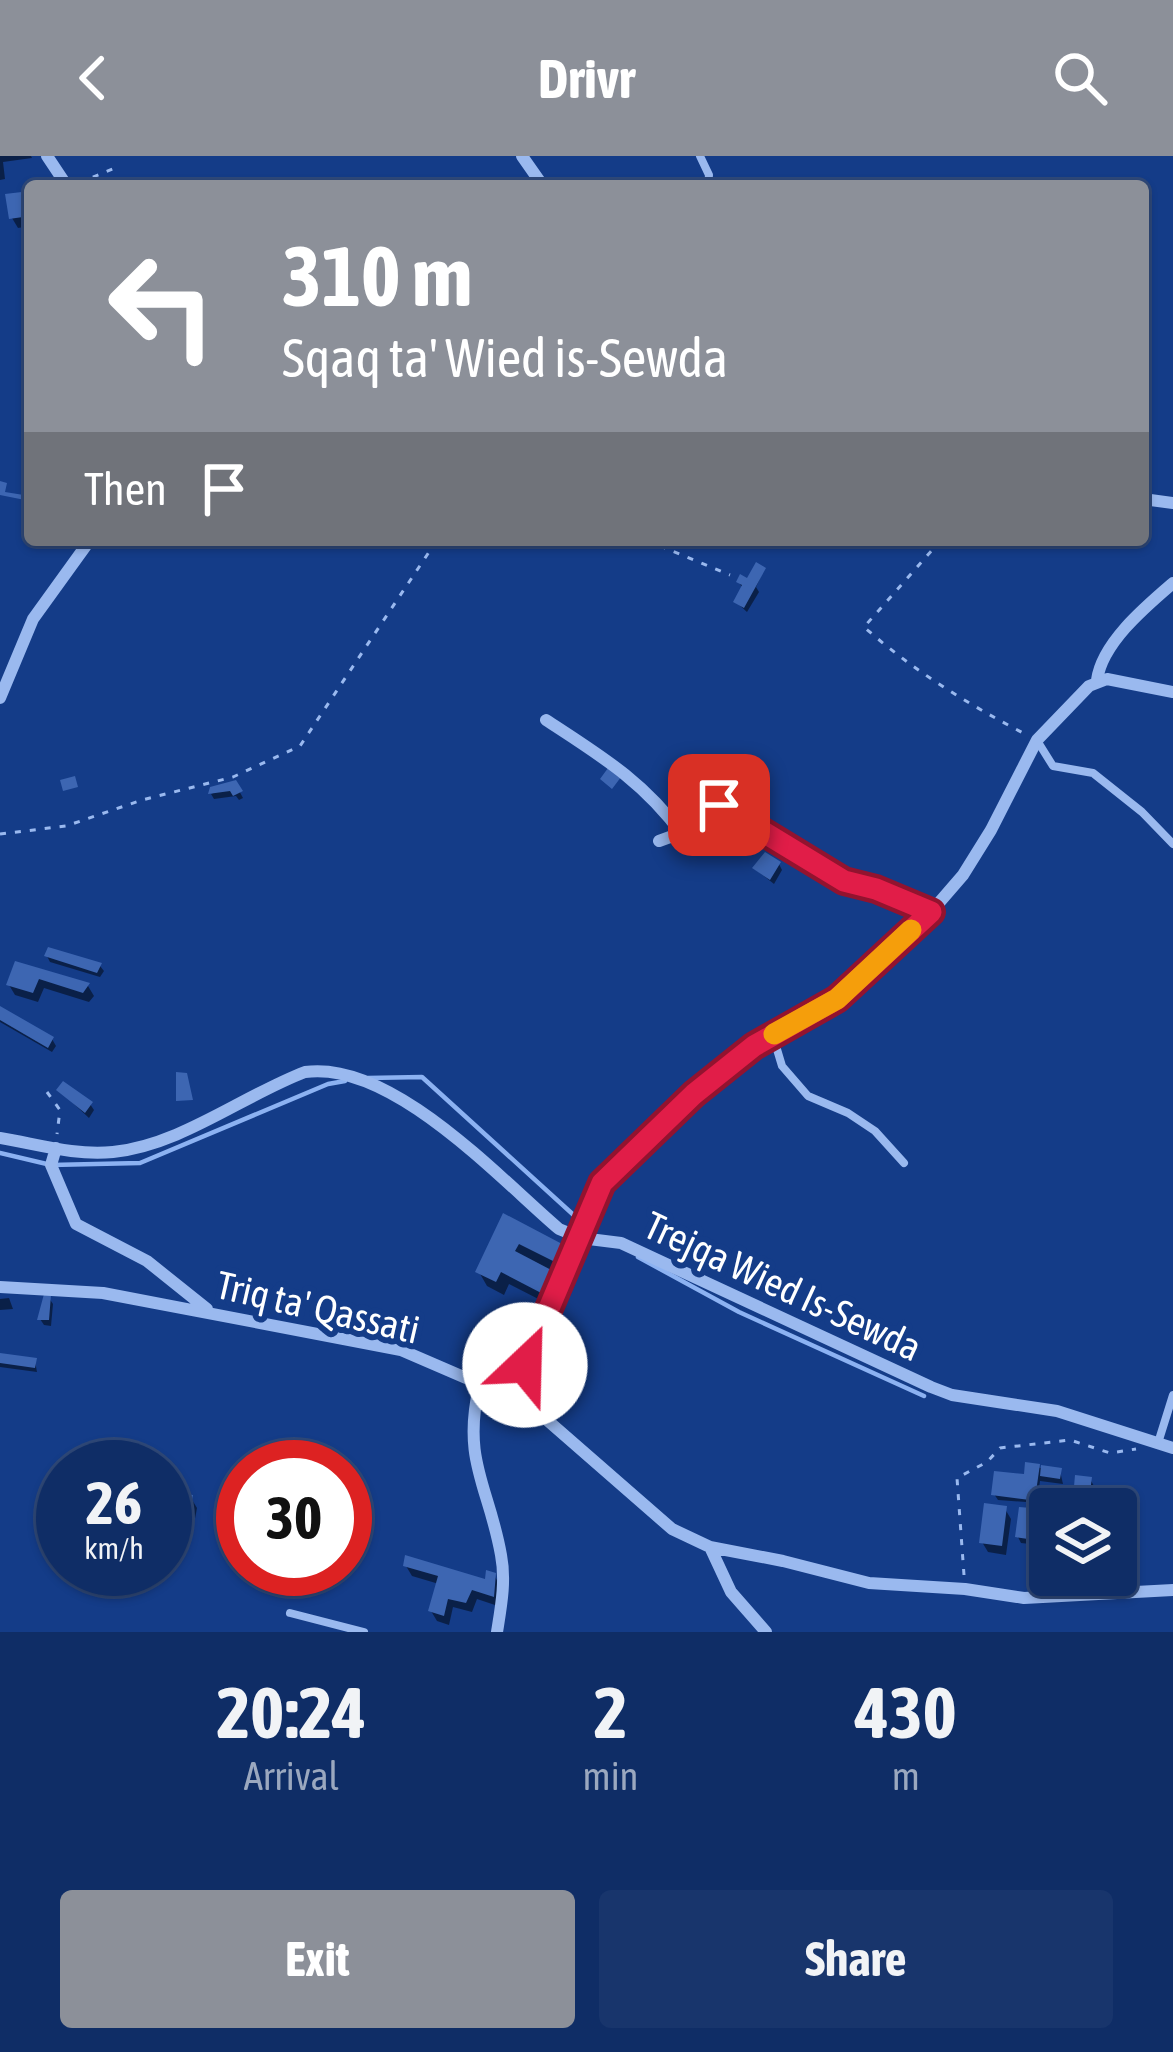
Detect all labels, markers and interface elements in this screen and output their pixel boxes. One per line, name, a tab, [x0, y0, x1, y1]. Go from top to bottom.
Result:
icon: back	[60, 45, 126, 111]
icon: search	[1047, 45, 1113, 111]
text: Drivr	[538, 48, 635, 109]
icon: left	[84, 228, 240, 384]
text: 310 m	[282, 228, 472, 324]
text: Sqaq ta' Wied is-Sewda	[282, 327, 728, 388]
icon: arrive	[191, 456, 257, 522]
text: Then	[84, 463, 167, 515]
pin	[668, 754, 770, 856]
icon: arrive	[686, 772, 752, 838]
street label: Trejqa Wied Is-Sewda	[638, 1203, 928, 1369]
street label: Triq ta' Qassati	[212, 1262, 424, 1352]
position arrow	[462, 1302, 588, 1428]
speed limit sign: 30	[216, 1440, 372, 1596]
text: 26	[86, 1468, 142, 1537]
map controls	[1029, 1488, 1137, 1596]
button: layers	[1029, 1488, 1137, 1596]
text: km/h	[84, 1531, 144, 1565]
text: 20:24	[216, 1671, 366, 1753]
text: 2	[594, 1671, 627, 1753]
text: 430	[855, 1671, 957, 1753]
text: Arrival	[244, 1754, 339, 1798]
text: min	[583, 1754, 639, 1798]
text: m	[892, 1754, 920, 1798]
button: Exit	[60, 1890, 575, 2028]
button: Share	[599, 1890, 1113, 2028]

